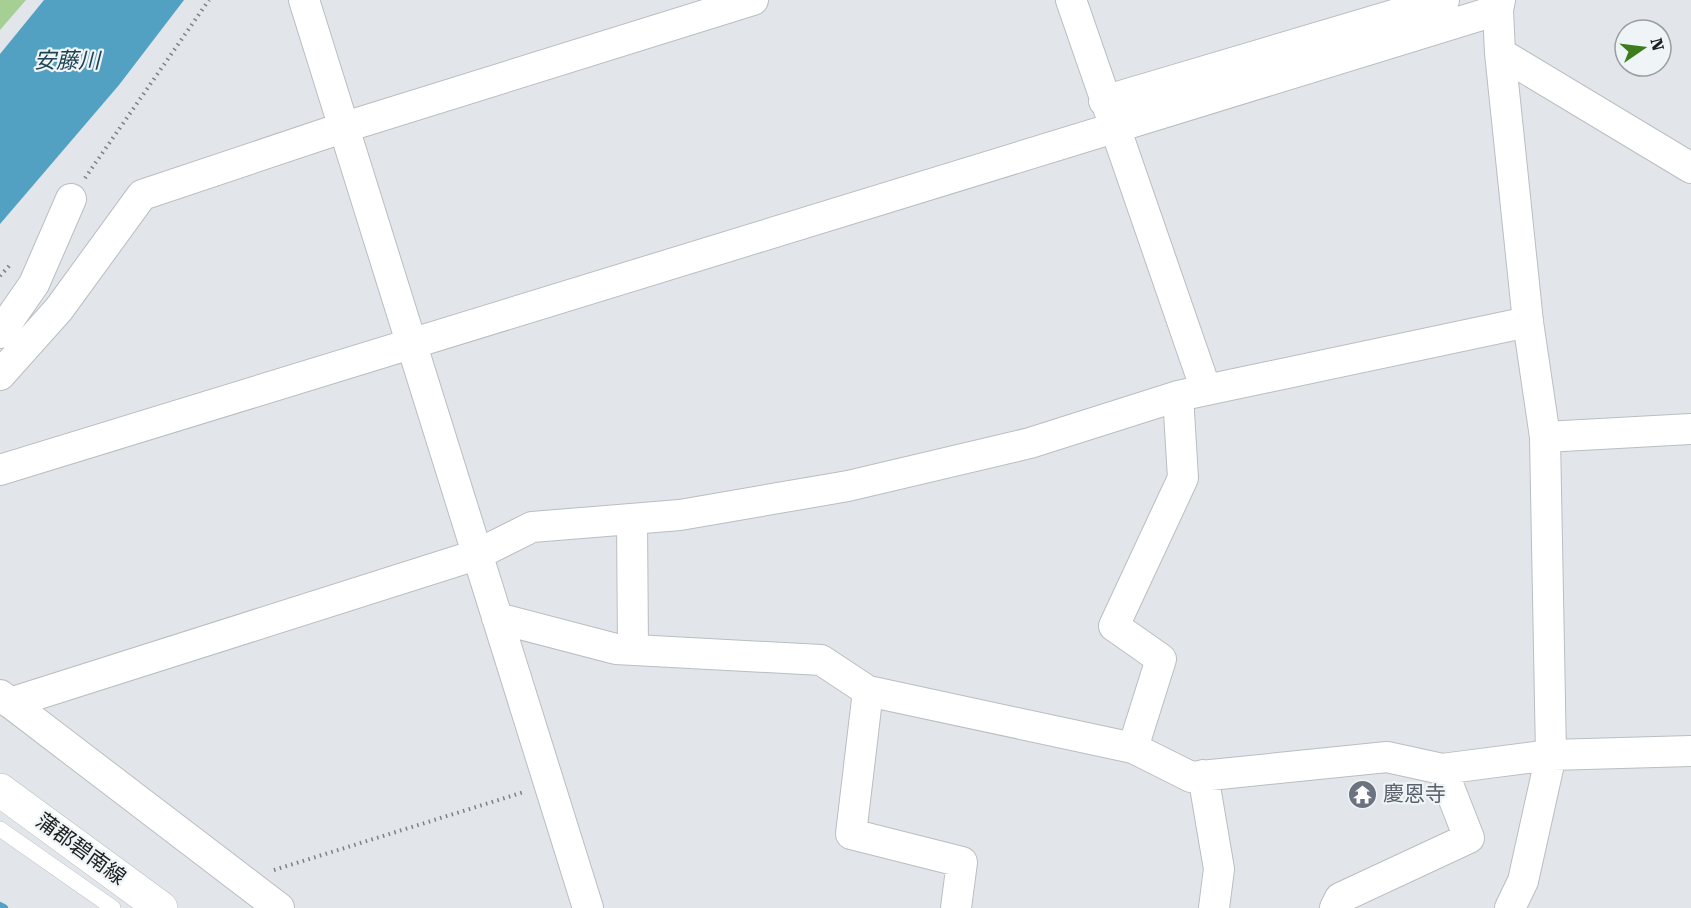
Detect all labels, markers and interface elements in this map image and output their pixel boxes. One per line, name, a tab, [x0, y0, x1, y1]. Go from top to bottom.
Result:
north arrow	[1613, 18, 1673, 78]
text: N	[1646, 36, 1668, 53]
water label: 安藤川	[34, 48, 102, 73]
temple icon: 慶恩寺	[1346, 778, 1378, 810]
place label: 慶恩寺	[1383, 782, 1446, 806]
street label: 蒲郡碧南線	[31, 808, 131, 890]

